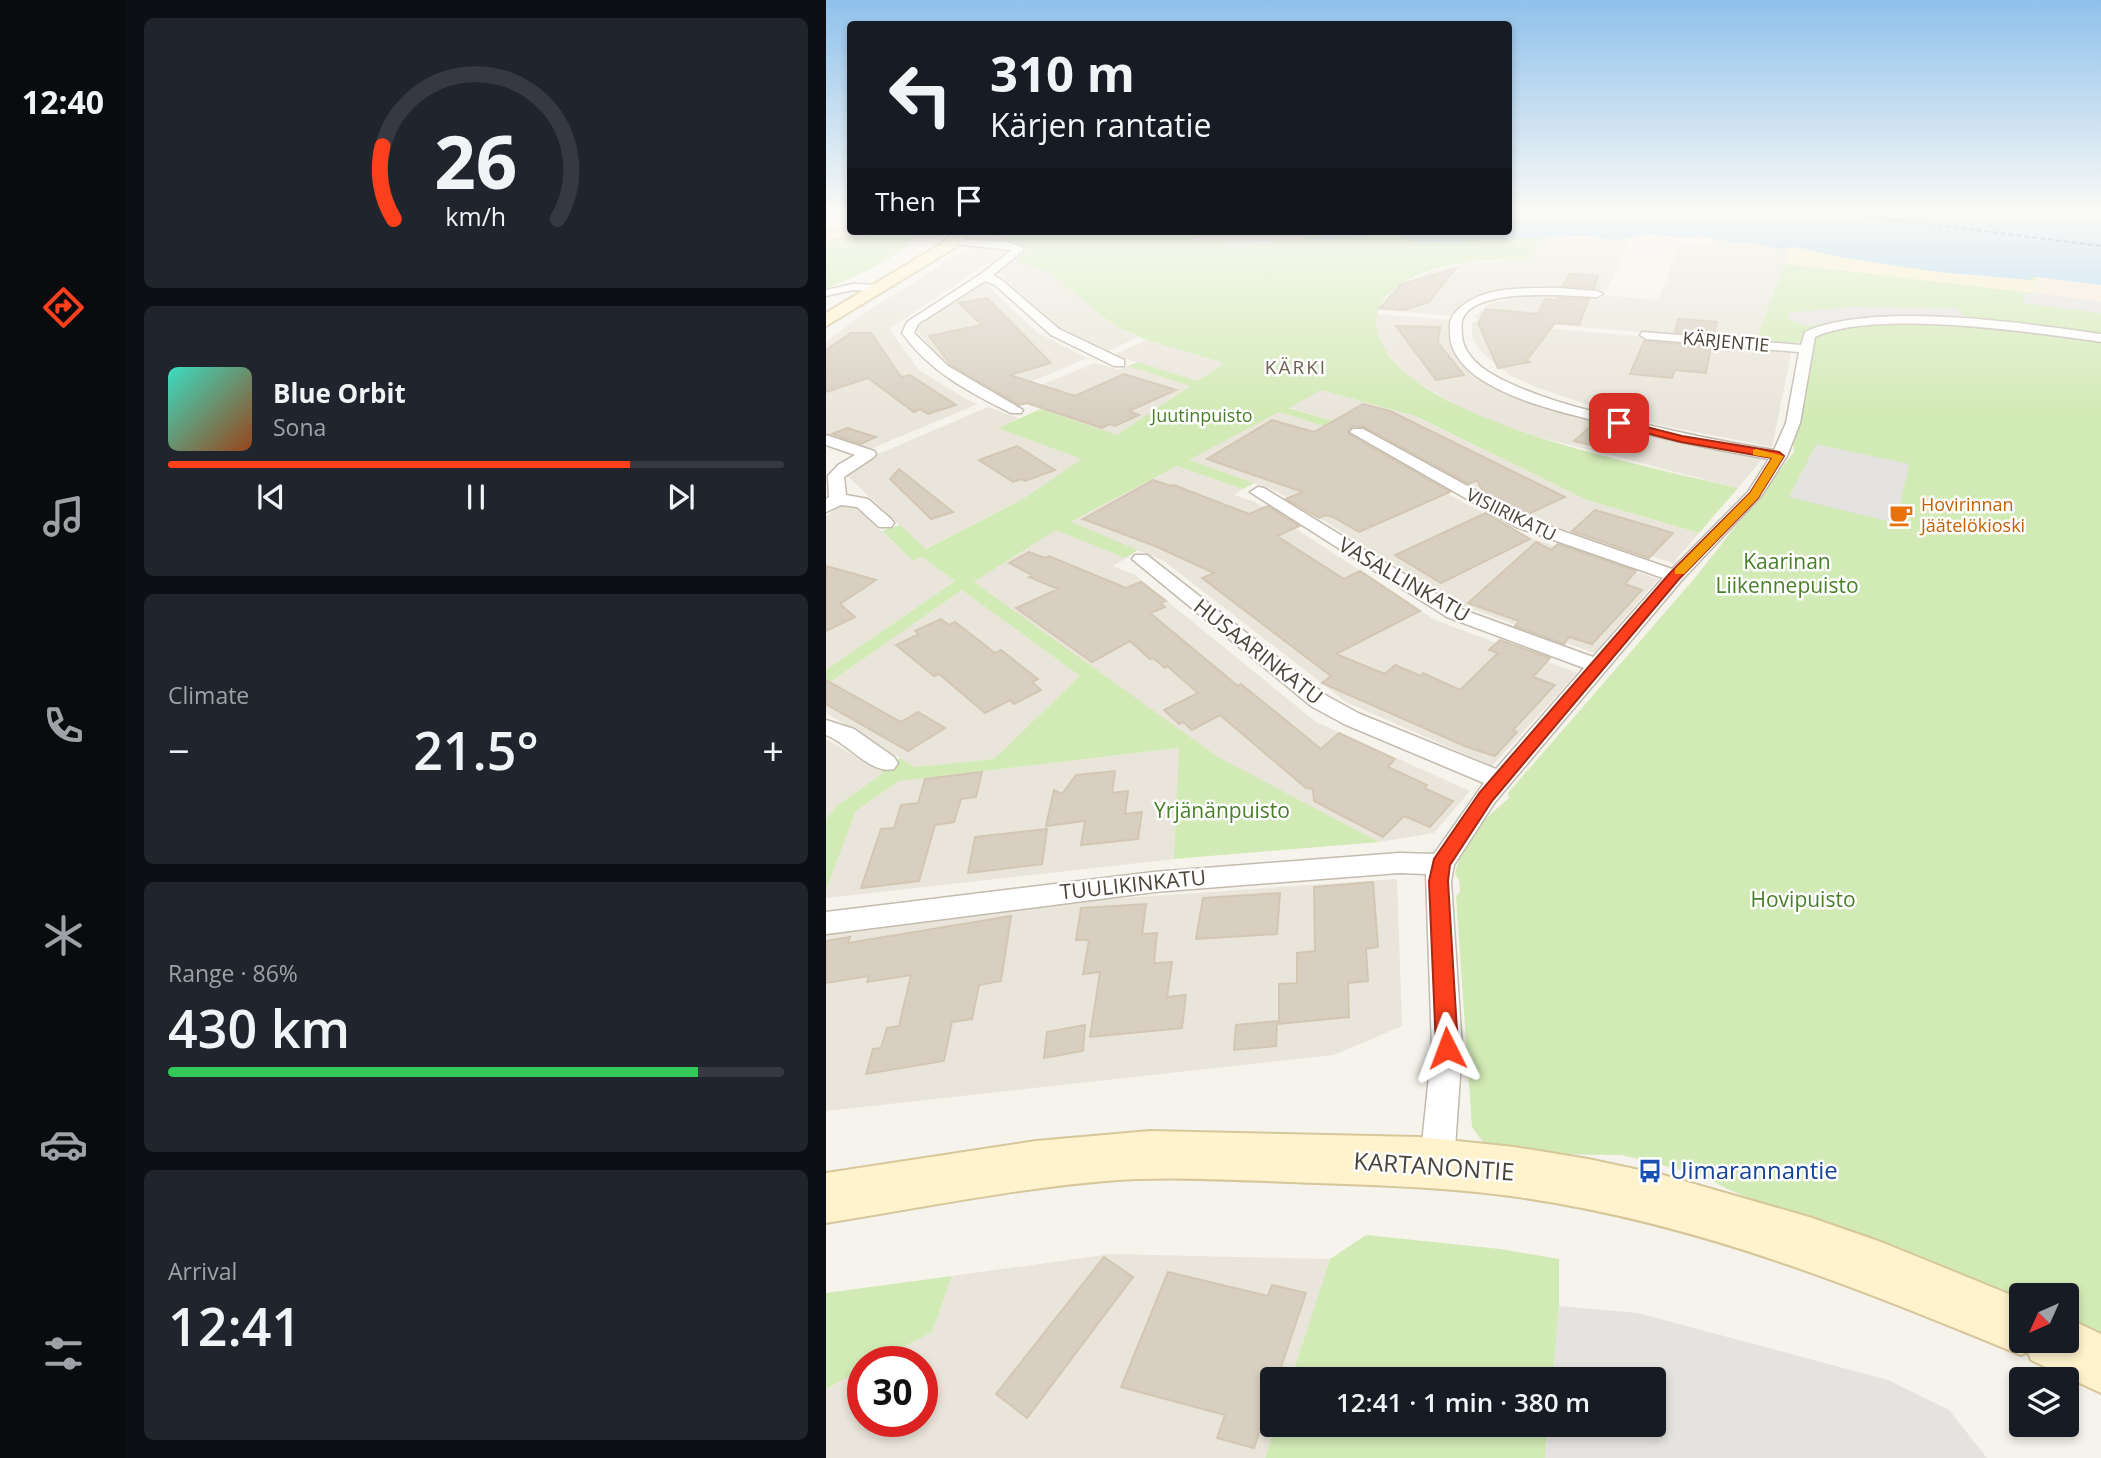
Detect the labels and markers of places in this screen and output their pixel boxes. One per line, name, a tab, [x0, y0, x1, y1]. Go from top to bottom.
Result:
pin	[1589, 393, 1649, 453]
place label: Hovirinnan Jäätelökioski	[1919, 492, 2025, 537]
cafe icon: Hovirinnan Jäätelökioski	[1887, 501, 1915, 529]
place label: Uimarannantie	[1670, 1153, 1838, 1186]
bus stop icon: Uimarannantie	[1636, 1157, 1664, 1185]

